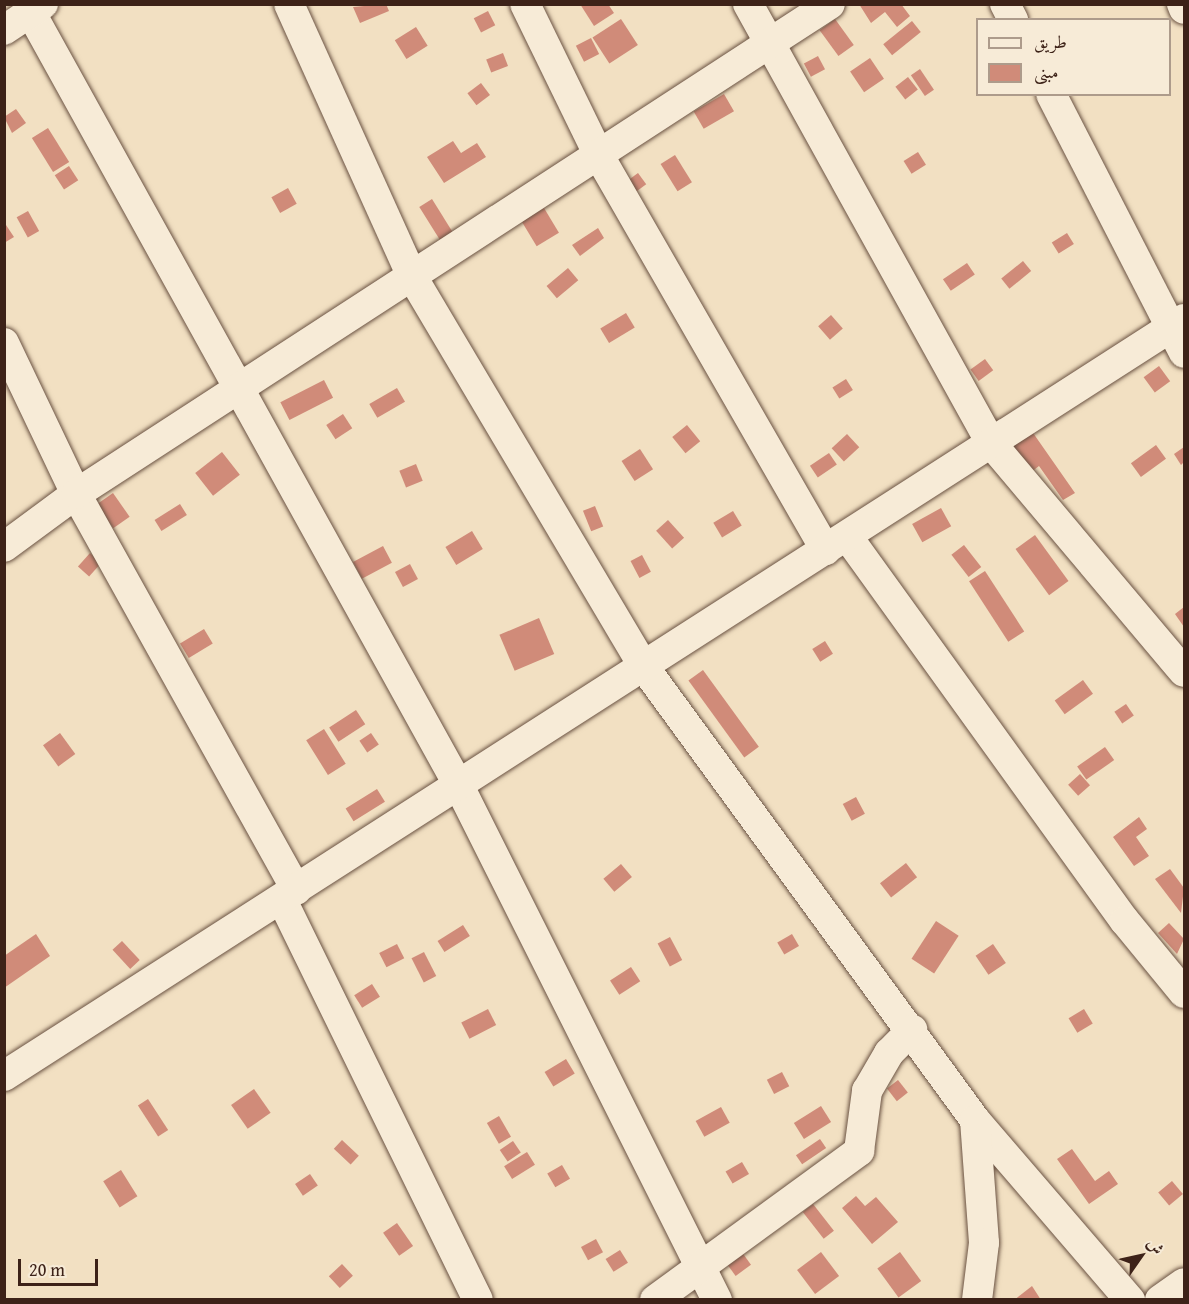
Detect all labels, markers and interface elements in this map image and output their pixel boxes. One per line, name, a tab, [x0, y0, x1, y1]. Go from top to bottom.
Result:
legend	[976, 18, 1171, 96]
text: طريق	[1034, 28, 1067, 55]
text: مبنى	[1034, 58, 1059, 85]
north arrow	[1111, 1226, 1171, 1286]
text: ش	[1142, 1233, 1170, 1259]
scale bar	[21, 1247, 100, 1285]
text: 20 m	[29, 1256, 65, 1283]

